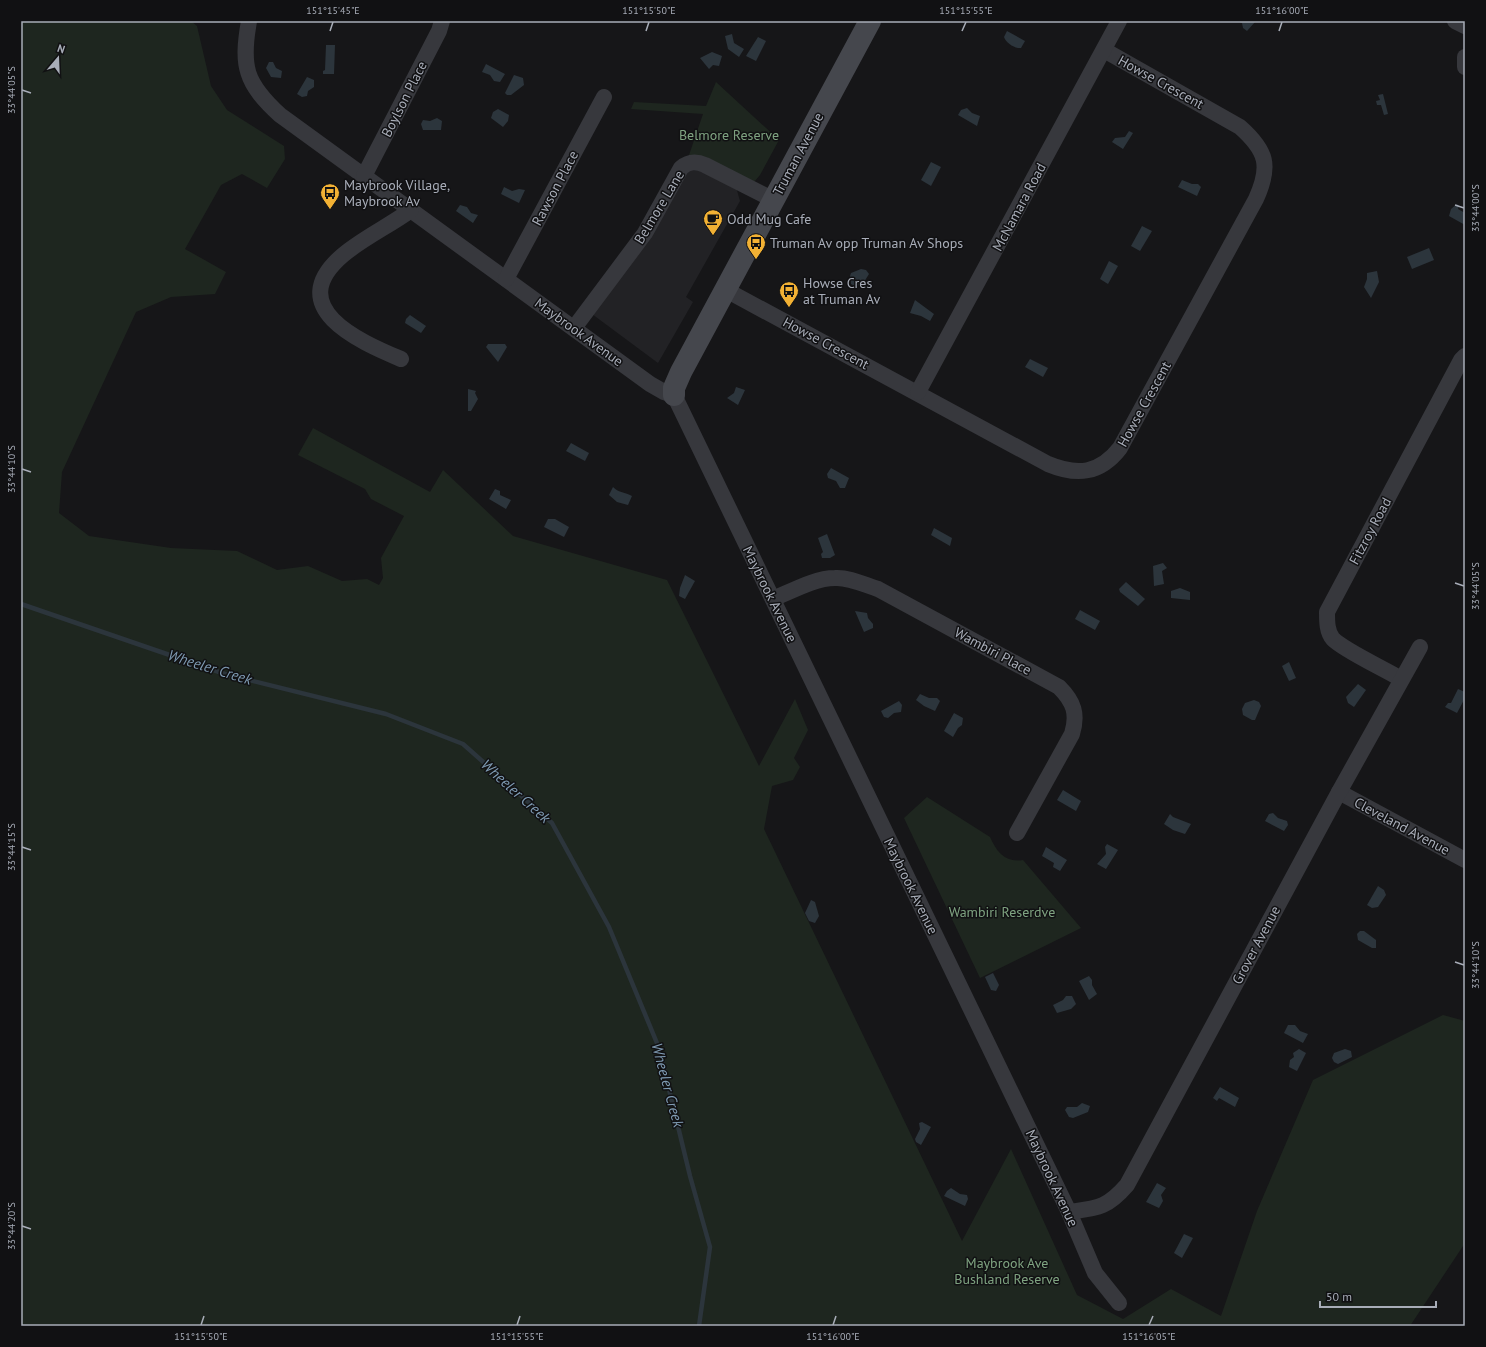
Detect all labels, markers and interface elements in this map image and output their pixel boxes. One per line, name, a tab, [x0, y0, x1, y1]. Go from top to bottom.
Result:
text: 151°15'45"E	[306, 4, 360, 17]
text: 151°15'50"E	[622, 4, 676, 17]
text: 151°15'55"E	[939, 4, 993, 17]
text: 151°16'00"E	[1255, 4, 1309, 17]
north arrow	[38, 38, 78, 78]
text: N	[56, 41, 67, 56]
street label: Howse Crescent	[1115, 51, 1207, 113]
street label: Boylson Place	[377, 58, 431, 140]
text: 33°44'05"S	[5, 66, 18, 114]
street label: Truman Avenue	[769, 109, 827, 199]
park label: Belmore Reserve	[679, 126, 779, 144]
street label: Rawson Place	[528, 147, 582, 229]
street label: McNamara Road	[988, 160, 1050, 254]
street label: Belmore Lane	[630, 167, 688, 247]
place label: Maybrook Village, Maybrook Av	[344, 176, 450, 210]
bus stop icon: Maybrook Village, Maybrook Av	[319, 182, 341, 210]
text: 33°44'00"S	[1469, 184, 1482, 232]
cafe icon: Odd Mug Cafe	[702, 208, 724, 236]
place label: Odd Mug Cafe	[727, 210, 811, 228]
bus stop icon: Truman Av opp Truman Av Shops	[745, 232, 767, 260]
place label: Truman Av opp Truman Av Shops	[770, 234, 963, 252]
place label: Howse Cres at Truman Av	[803, 274, 881, 308]
bus stop icon: Howse Cres at Truman Av	[778, 280, 800, 308]
street label: Maybrook Avenue	[531, 294, 627, 370]
street label: Howse Crescent	[780, 313, 872, 373]
street label: Howse Crescent	[1113, 358, 1175, 450]
text: 33°44'10"S	[5, 445, 18, 493]
street label: Fitzroy Road	[1345, 494, 1395, 568]
street label: Maybrook Avenue	[739, 543, 801, 645]
text: 33°44'05"S	[1469, 562, 1482, 610]
street label: Wambiri Place	[951, 623, 1035, 679]
water label: Wheeler Creek	[166, 645, 255, 689]
water label: Wheeler Creek	[477, 755, 556, 828]
street label: Cleveland Avenue	[1351, 793, 1453, 859]
text: 33°44'15"S	[5, 823, 18, 871]
street label: Maybrook Avenue	[880, 835, 942, 937]
park label: Wambiri Reserdve	[949, 903, 1055, 921]
street label: Grover Avenue	[1228, 903, 1284, 987]
text: 33°44'10"S	[1469, 941, 1482, 989]
water label: Wheeler Creek	[648, 1041, 689, 1131]
street label: Maybrook Avenue	[1022, 1127, 1082, 1229]
text: 33°44'20"S	[5, 1202, 18, 1250]
park label: Maybrook Ave Bushland Reserve	[954, 1254, 1060, 1288]
scale bar	[1320, 1283, 1436, 1309]
text: 50 m	[1326, 1289, 1352, 1304]
text: 151°15'50"E	[174, 1330, 228, 1343]
text: 151°15'55"E	[490, 1330, 544, 1343]
text: 151°16'00"E	[806, 1330, 860, 1343]
text: 151°16'05"E	[1122, 1330, 1176, 1343]

